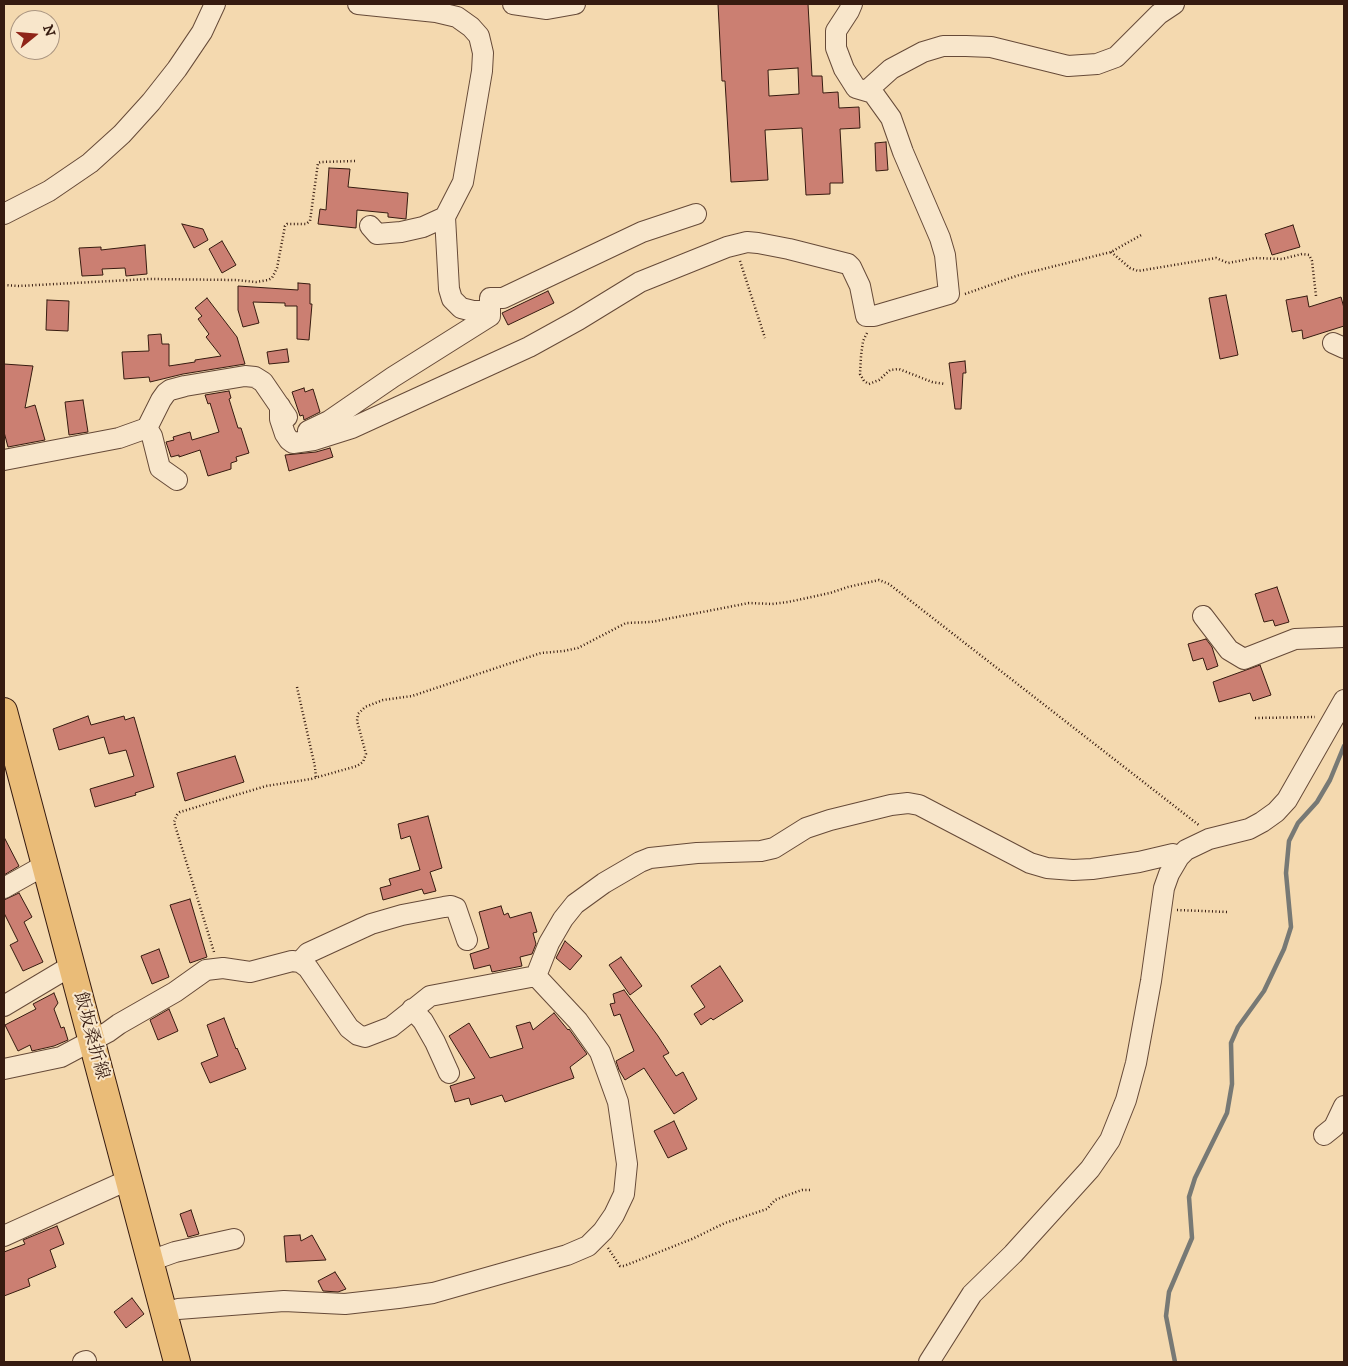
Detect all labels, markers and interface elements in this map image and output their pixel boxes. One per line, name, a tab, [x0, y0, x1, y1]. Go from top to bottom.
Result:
north arrow	[10, 10, 60, 60]
text: N	[38, 23, 59, 39]
street label: 飯坂桑折線	[68, 990, 112, 1082]

